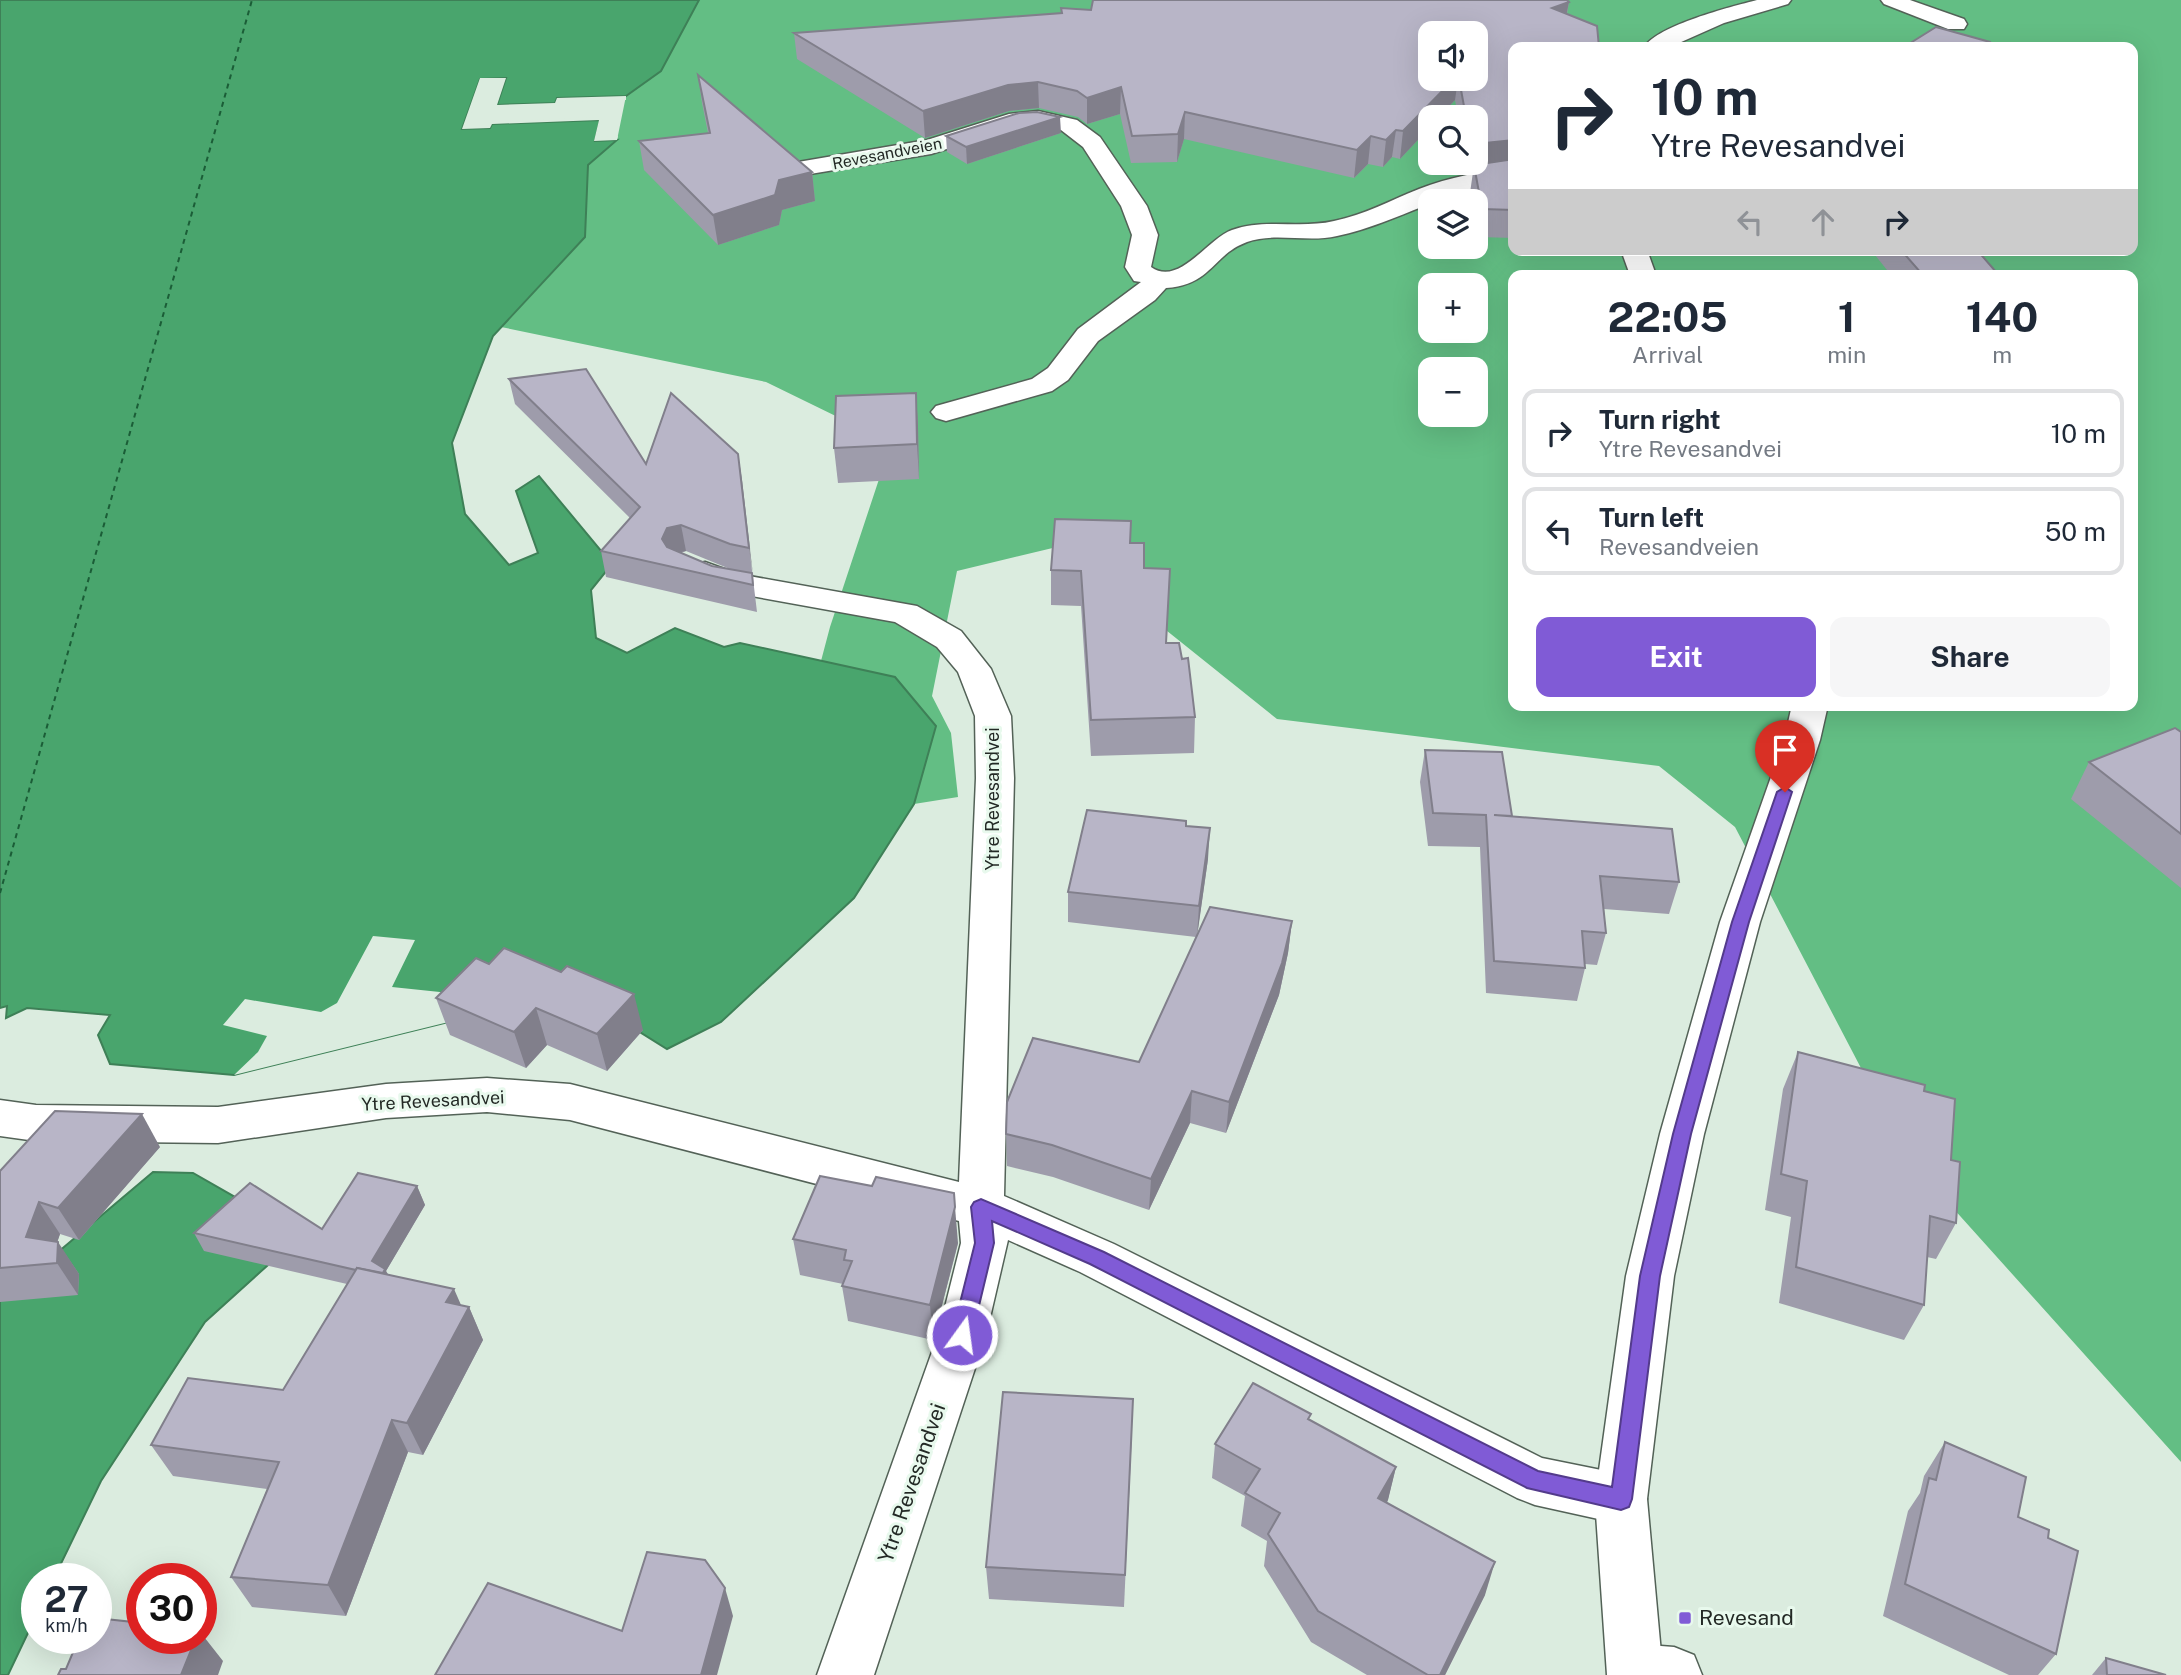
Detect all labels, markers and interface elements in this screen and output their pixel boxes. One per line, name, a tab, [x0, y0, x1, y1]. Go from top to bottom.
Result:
map controls	[1418, 21, 1488, 427]
button: sound	[1418, 21, 1488, 91]
text: 10 m	[1651, 68, 1758, 126]
icon: right	[1536, 70, 1627, 161]
button: search	[1418, 105, 1488, 175]
text: Ytre Revesandvei	[1651, 127, 1906, 164]
street label: Revesandveien	[831, 134, 944, 173]
button: layers	[1418, 189, 1488, 259]
icon: left	[1731, 203, 1769, 241]
icon: ahead	[1804, 203, 1842, 241]
icon: right	[1877, 203, 1915, 241]
button: +	[1418, 273, 1488, 343]
text: 22:05	[1608, 292, 1728, 341]
text: 1	[1838, 292, 1856, 341]
text: 140	[1966, 292, 2038, 341]
text: Arrival	[1632, 341, 1703, 368]
text: min	[1827, 341, 1866, 368]
text: m	[1992, 341, 2012, 368]
button: −	[1418, 357, 1488, 427]
text: Turn right	[1599, 404, 1721, 435]
icon: right	[1540, 414, 1578, 452]
text: 10 m	[2051, 418, 2106, 449]
text: Ytre Revesandvei	[1599, 435, 1782, 462]
text: Turn left	[1599, 502, 1704, 533]
icon: left	[1540, 512, 1578, 550]
text: 50 m	[2045, 516, 2106, 547]
text: Revesandveien	[1599, 533, 1759, 560]
button: Exit	[1536, 617, 1816, 697]
button: Share	[1830, 617, 2110, 697]
pin	[1755, 720, 1815, 792]
street label: Ytre Revesandvei	[982, 727, 1003, 871]
icon: arrive	[1766, 731, 1804, 769]
street label: Ytre Revesandvei	[361, 1086, 505, 1115]
position arrow	[925, 1298, 999, 1372]
street label: Ytre Revesandvei	[873, 1400, 951, 1566]
speed limit sign: 30	[126, 1563, 217, 1654]
text: 27	[44, 1579, 89, 1620]
place label: Revesand	[1699, 1605, 1794, 1630]
marker: Revesand	[1677, 1610, 1693, 1626]
text: km/h	[45, 1615, 88, 1636]

